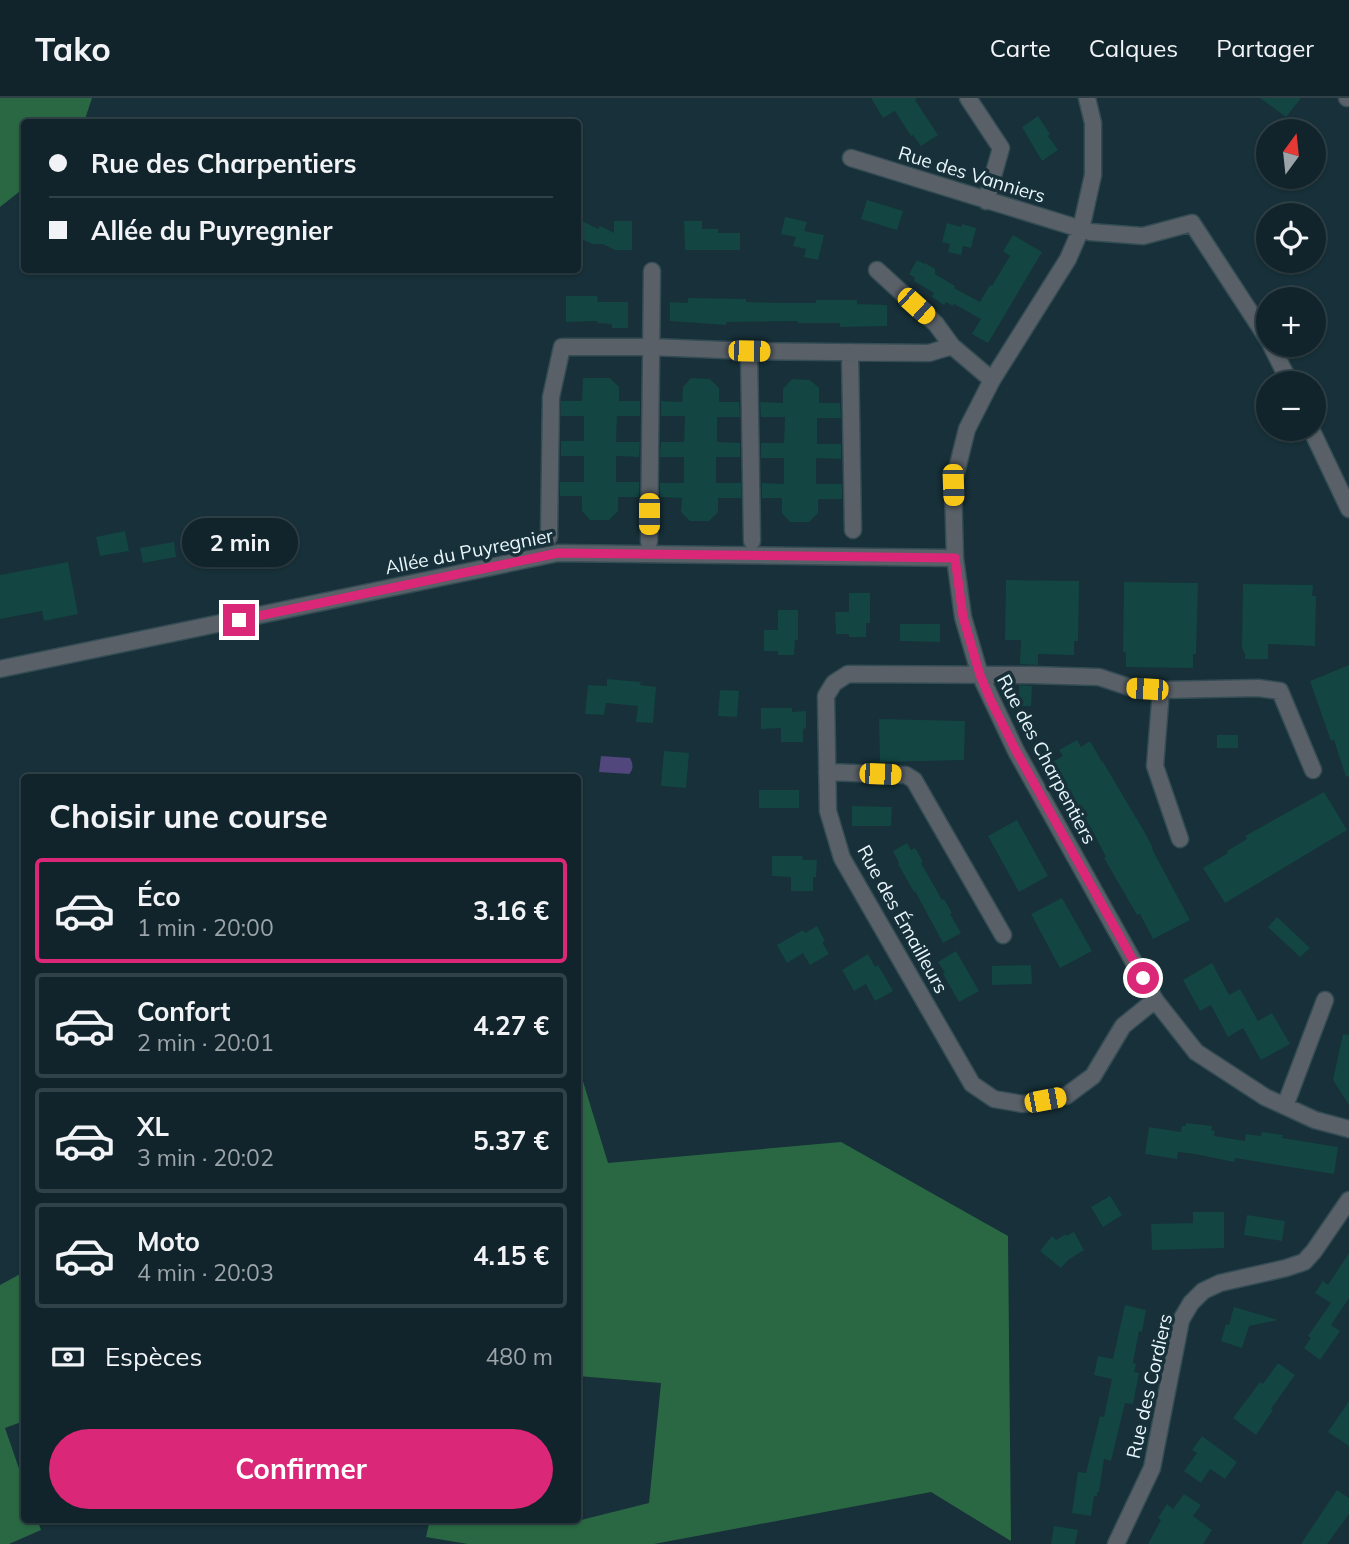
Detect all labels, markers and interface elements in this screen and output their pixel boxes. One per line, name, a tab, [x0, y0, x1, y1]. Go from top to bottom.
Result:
text: Tako	[35, 28, 111, 69]
text: Carte	[990, 33, 1051, 63]
text: Calques	[1089, 33, 1178, 63]
text: Partager	[1216, 33, 1314, 63]
north arrow	[1256, 119, 1326, 189]
map controls	[1256, 119, 1326, 441]
street label: Rue des Vanniers	[896, 140, 1048, 208]
text: Rue des Charpentiers	[91, 147, 357, 180]
button: locate	[1256, 203, 1326, 273]
text: Allée du Puyregnier	[91, 214, 333, 247]
car	[894, 284, 939, 328]
button: +	[1256, 287, 1326, 357]
car	[728, 340, 771, 362]
button: −	[1256, 371, 1326, 441]
car	[942, 464, 965, 506]
car	[639, 493, 660, 535]
callout: 2 min	[181, 518, 297, 568]
street label: Allée du Puyregnier	[383, 523, 555, 579]
text: 2 min	[210, 528, 270, 557]
route end	[223, 604, 255, 636]
street label: Rue des Charpentiers	[992, 670, 1102, 848]
car	[1126, 677, 1169, 701]
car	[859, 763, 902, 785]
text: Choisir une course	[49, 796, 328, 836]
street label: Rue des Émailleurs	[852, 841, 954, 997]
icon: car	[53, 879, 116, 942]
text: Éco	[137, 880, 181, 913]
text: 3.16 €	[473, 894, 549, 927]
text: 1 min · 20:00	[137, 913, 274, 942]
route start	[1127, 962, 1159, 994]
icon: car	[53, 994, 116, 1057]
text: Confort	[137, 995, 230, 1028]
text: 4.27 €	[473, 1009, 549, 1042]
text: 2 min · 20:01	[137, 1028, 274, 1057]
car	[1023, 1086, 1068, 1114]
icon: car	[53, 1109, 116, 1172]
text: XL	[137, 1110, 169, 1143]
text: 5.37 €	[473, 1124, 549, 1157]
text: 3 min · 20:02	[137, 1143, 274, 1172]
icon: car	[53, 1224, 116, 1287]
text: Moto	[137, 1225, 200, 1258]
text: 4.15 €	[473, 1239, 549, 1272]
text: 4 min · 20:03	[137, 1258, 274, 1287]
street label: Rue des Cordiers	[1121, 1311, 1177, 1461]
icon: cash	[49, 1338, 87, 1376]
text: Espèces	[105, 1340, 202, 1373]
text: 480 m	[485, 1342, 553, 1371]
button: Confirmer	[49, 1429, 553, 1509]

